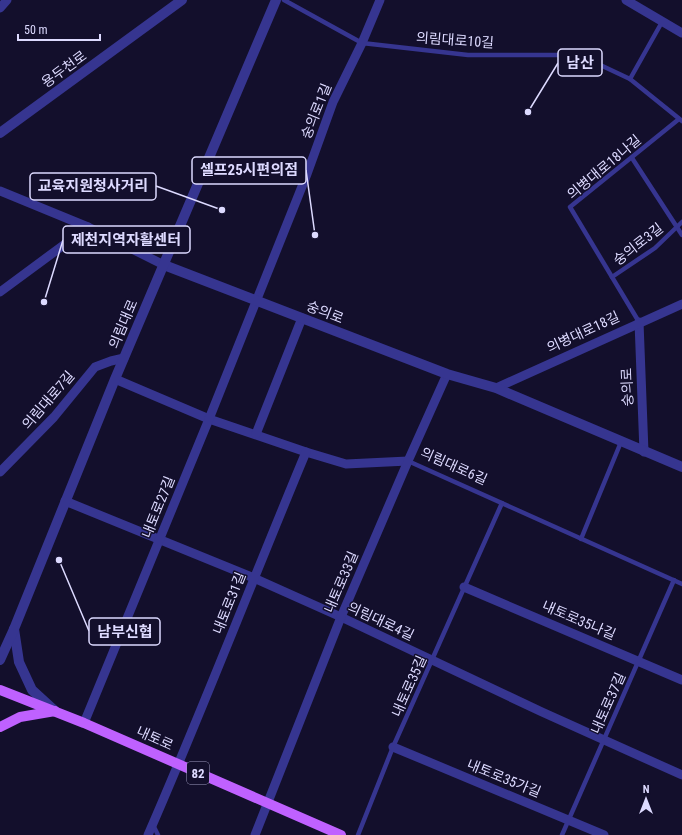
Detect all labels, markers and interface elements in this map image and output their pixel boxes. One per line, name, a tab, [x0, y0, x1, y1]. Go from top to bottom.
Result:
scale bar	[18, 16, 100, 42]
text: 50 m	[24, 23, 48, 37]
street label: 의림대로10길	[415, 29, 495, 51]
street label: 용두천로	[38, 47, 90, 91]
callout: 남산	[558, 49, 602, 76]
text: 남산	[566, 54, 594, 72]
street label: 숭의로1길	[298, 81, 334, 141]
street label: 의병대로18나길	[564, 132, 644, 202]
callout: 셀프25시편의점	[192, 157, 306, 184]
text: 셀프25시편의점	[200, 161, 298, 179]
callout: 교육지원청사거리	[30, 173, 156, 200]
text: 교육지원청사거리	[38, 177, 148, 195]
street label: 숭의로3길	[610, 220, 666, 268]
callout: 제천지역자활센터	[63, 226, 190, 253]
text: 제천지역자활센터	[71, 231, 181, 249]
street label: 의림대로	[106, 297, 140, 351]
street label: 숭의로	[304, 298, 346, 326]
street label: 의병대로18길	[544, 308, 622, 356]
street label: 숭의로	[618, 367, 636, 407]
street label: 의림대로7길	[19, 368, 77, 432]
street label: 의림대로6길	[418, 444, 490, 488]
street label: 내토로27길	[138, 474, 178, 540]
street label: 내토로33길	[321, 549, 361, 615]
street label: 내토로31길	[209, 570, 249, 636]
street label: 내토로35나길	[540, 597, 618, 643]
street label: 의림대로4길	[345, 599, 417, 643]
callout: 남부신협	[89, 618, 160, 645]
text: 남부신협	[97, 623, 153, 641]
street label: 내토로35길	[388, 653, 430, 719]
street label: 내토로37길	[587, 670, 629, 736]
street label: 내토로	[134, 723, 176, 753]
street label: 내토로35가길	[465, 756, 543, 800]
road number: 82	[187, 762, 209, 784]
north arrow	[626, 779, 666, 819]
text: N	[643, 783, 650, 796]

